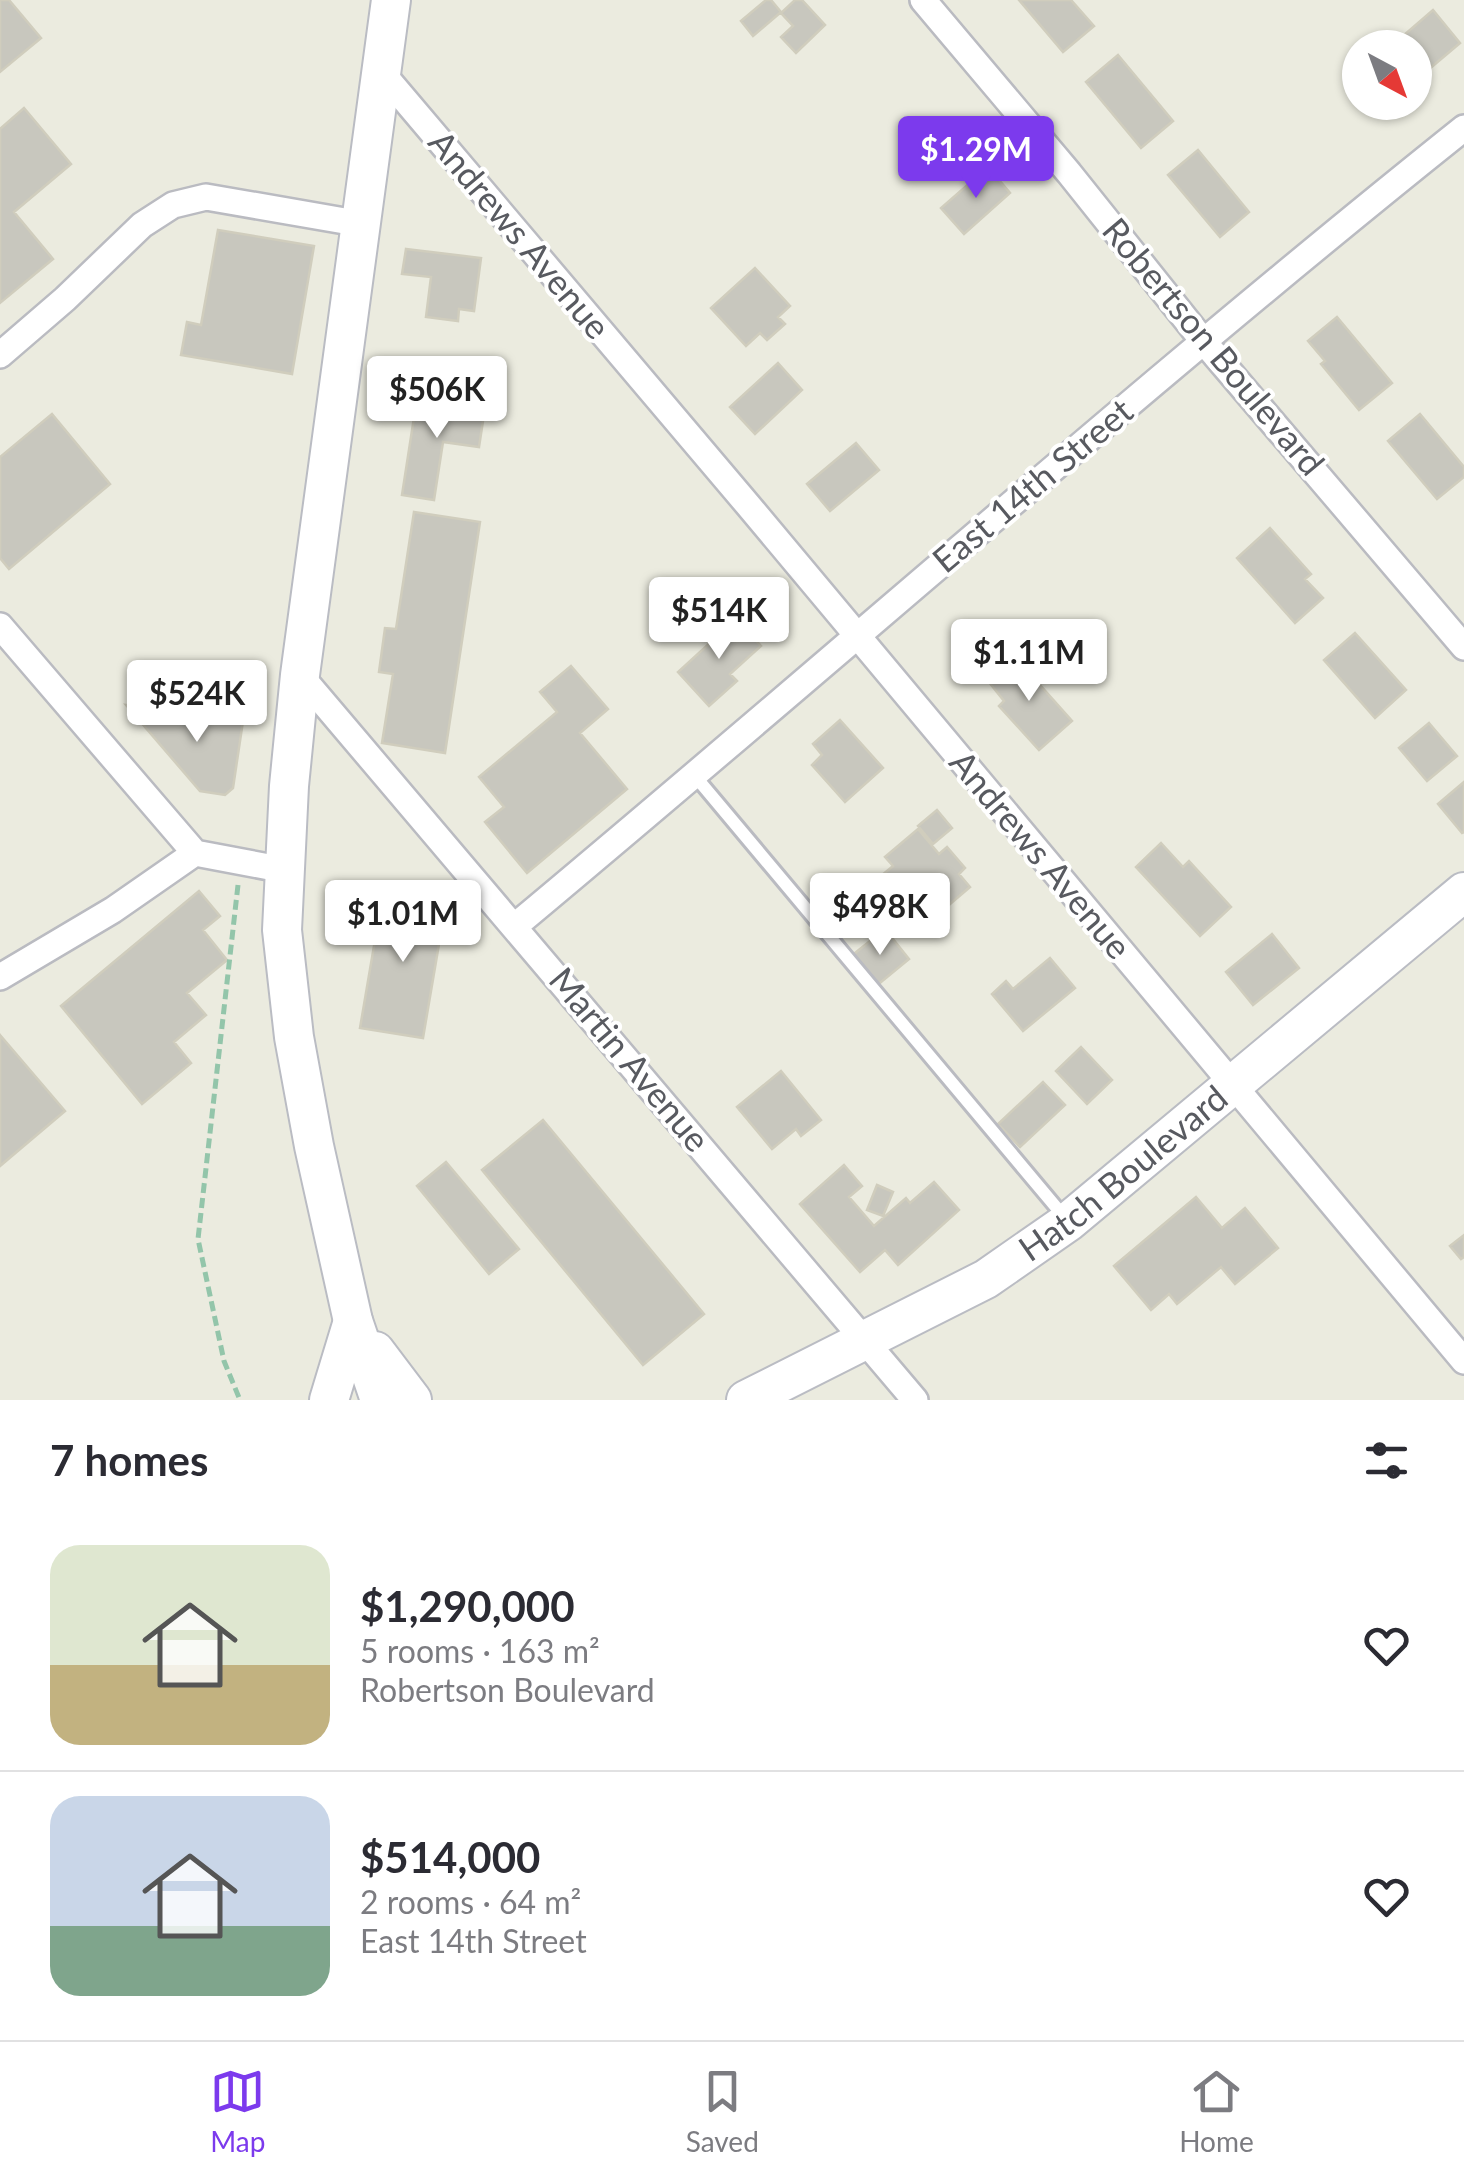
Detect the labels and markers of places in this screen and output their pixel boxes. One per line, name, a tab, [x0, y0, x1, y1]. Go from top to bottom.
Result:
pin: $1.29M	[895, 116, 1057, 201]
pin: $506K	[367, 356, 507, 441]
pin: $514K	[649, 577, 789, 662]
pin: $1.11M	[948, 619, 1110, 704]
pin: $524K	[127, 660, 267, 745]
pin: $498K	[810, 873, 950, 958]
pin: $1.01M	[322, 880, 484, 965]

